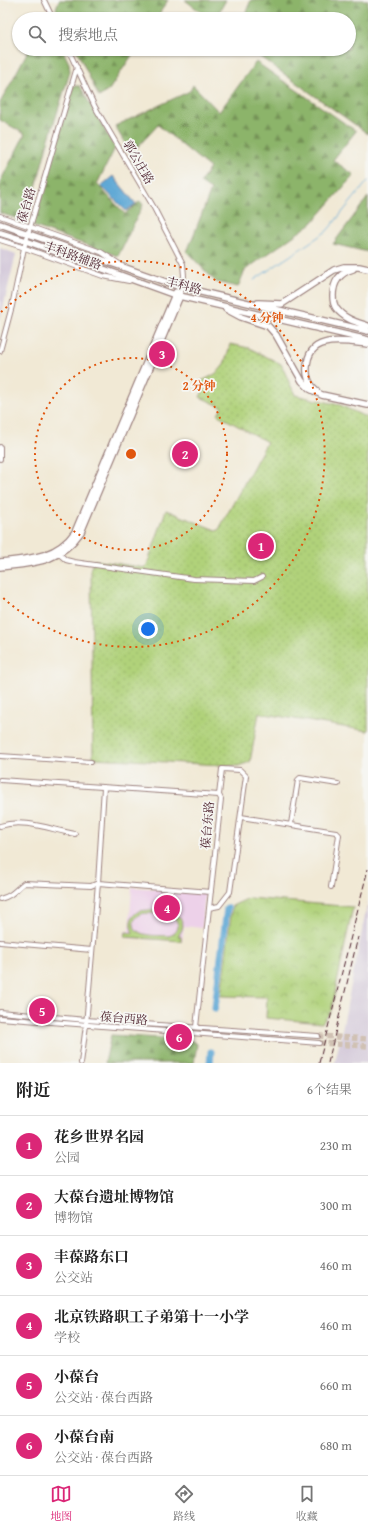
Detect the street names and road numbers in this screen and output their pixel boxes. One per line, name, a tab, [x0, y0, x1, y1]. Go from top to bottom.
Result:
street label: 郭公庄路	[120, 137, 158, 187]
street label: 葆台路	[13, 185, 39, 225]
street label: 丰科路辅路	[42, 237, 104, 273]
street label: 丰科路	[164, 272, 204, 298]
street label: 葆台东路	[196, 800, 218, 850]
street label: 葆台西路	[99, 1007, 149, 1029]

